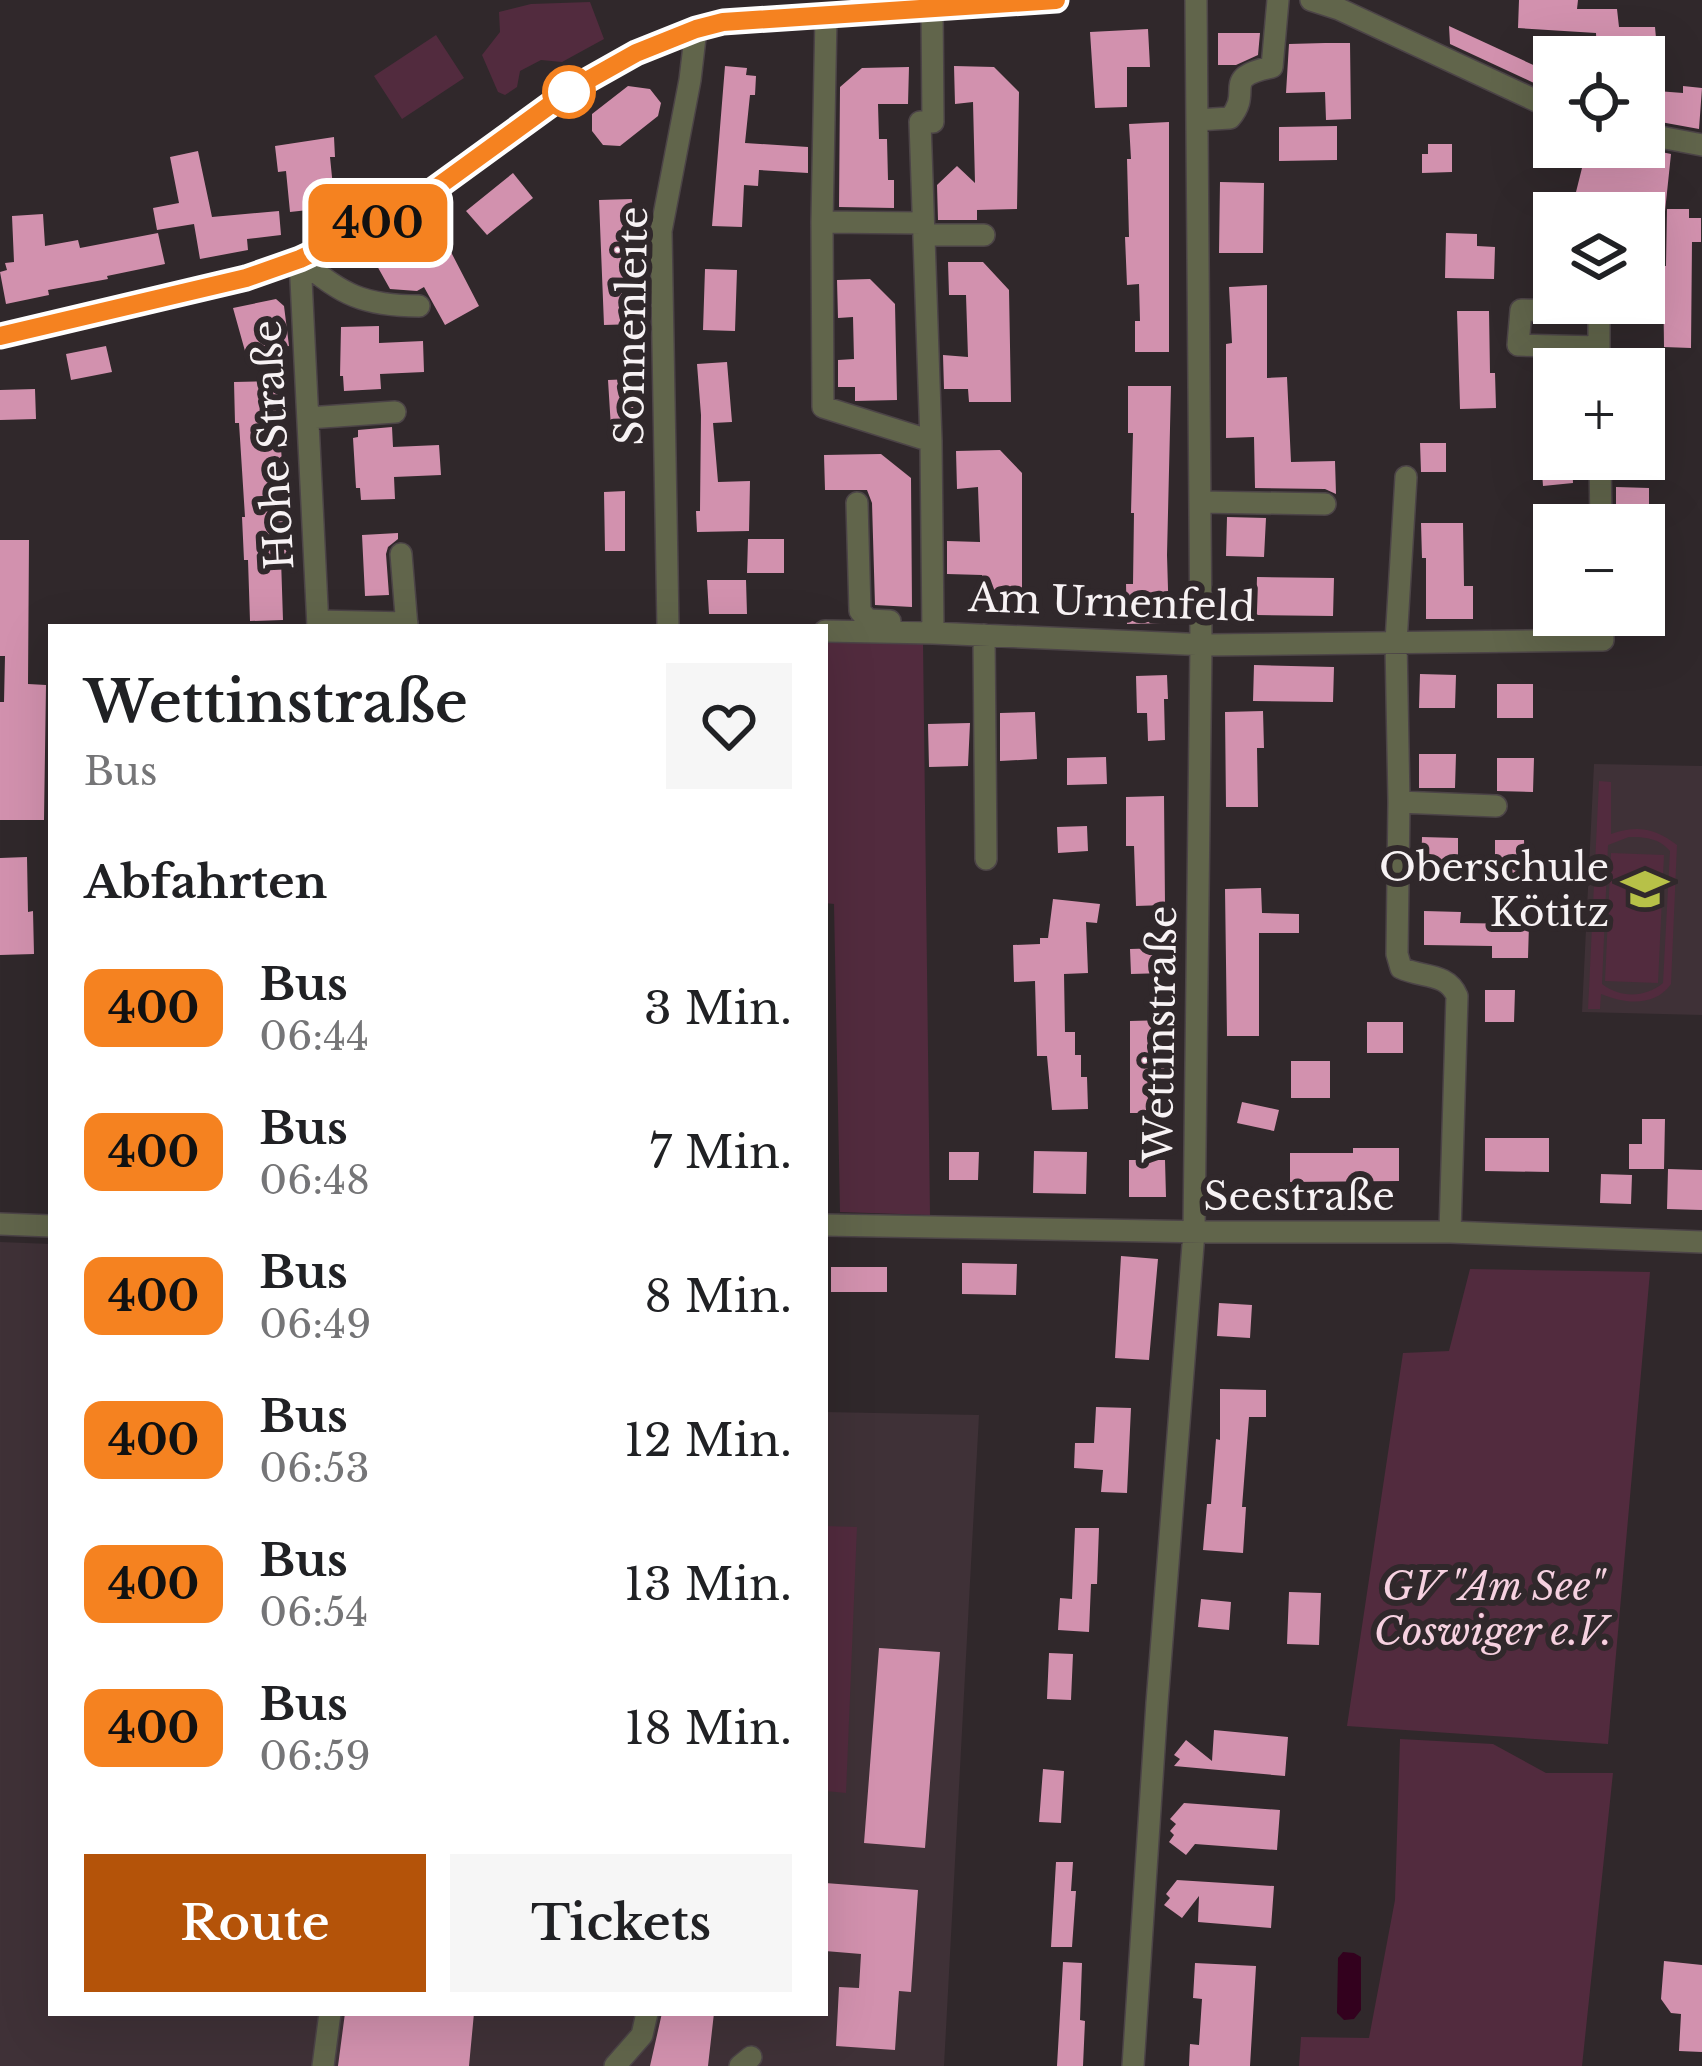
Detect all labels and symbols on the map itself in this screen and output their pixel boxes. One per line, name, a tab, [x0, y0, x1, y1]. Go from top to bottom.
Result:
unlabelled marker	[544, 67, 594, 117]
line badge: 400	[309, 184, 447, 262]
street label: Sonnenleite	[605, 206, 658, 446]
street label: Hohe Straße	[242, 319, 305, 571]
street label: Am Urnenfeld	[967, 573, 1256, 632]
place label: Oberschule Kötitz	[1379, 843, 1609, 937]
school or university icon: Oberschule Kötitz	[1620, 864, 1670, 914]
street label: Wettinstraße	[1134, 905, 1187, 1164]
street label: Seestraße	[1203, 1172, 1395, 1221]
park label: GV "Am See" Coswiger e.V.	[1374, 1562, 1613, 1656]

